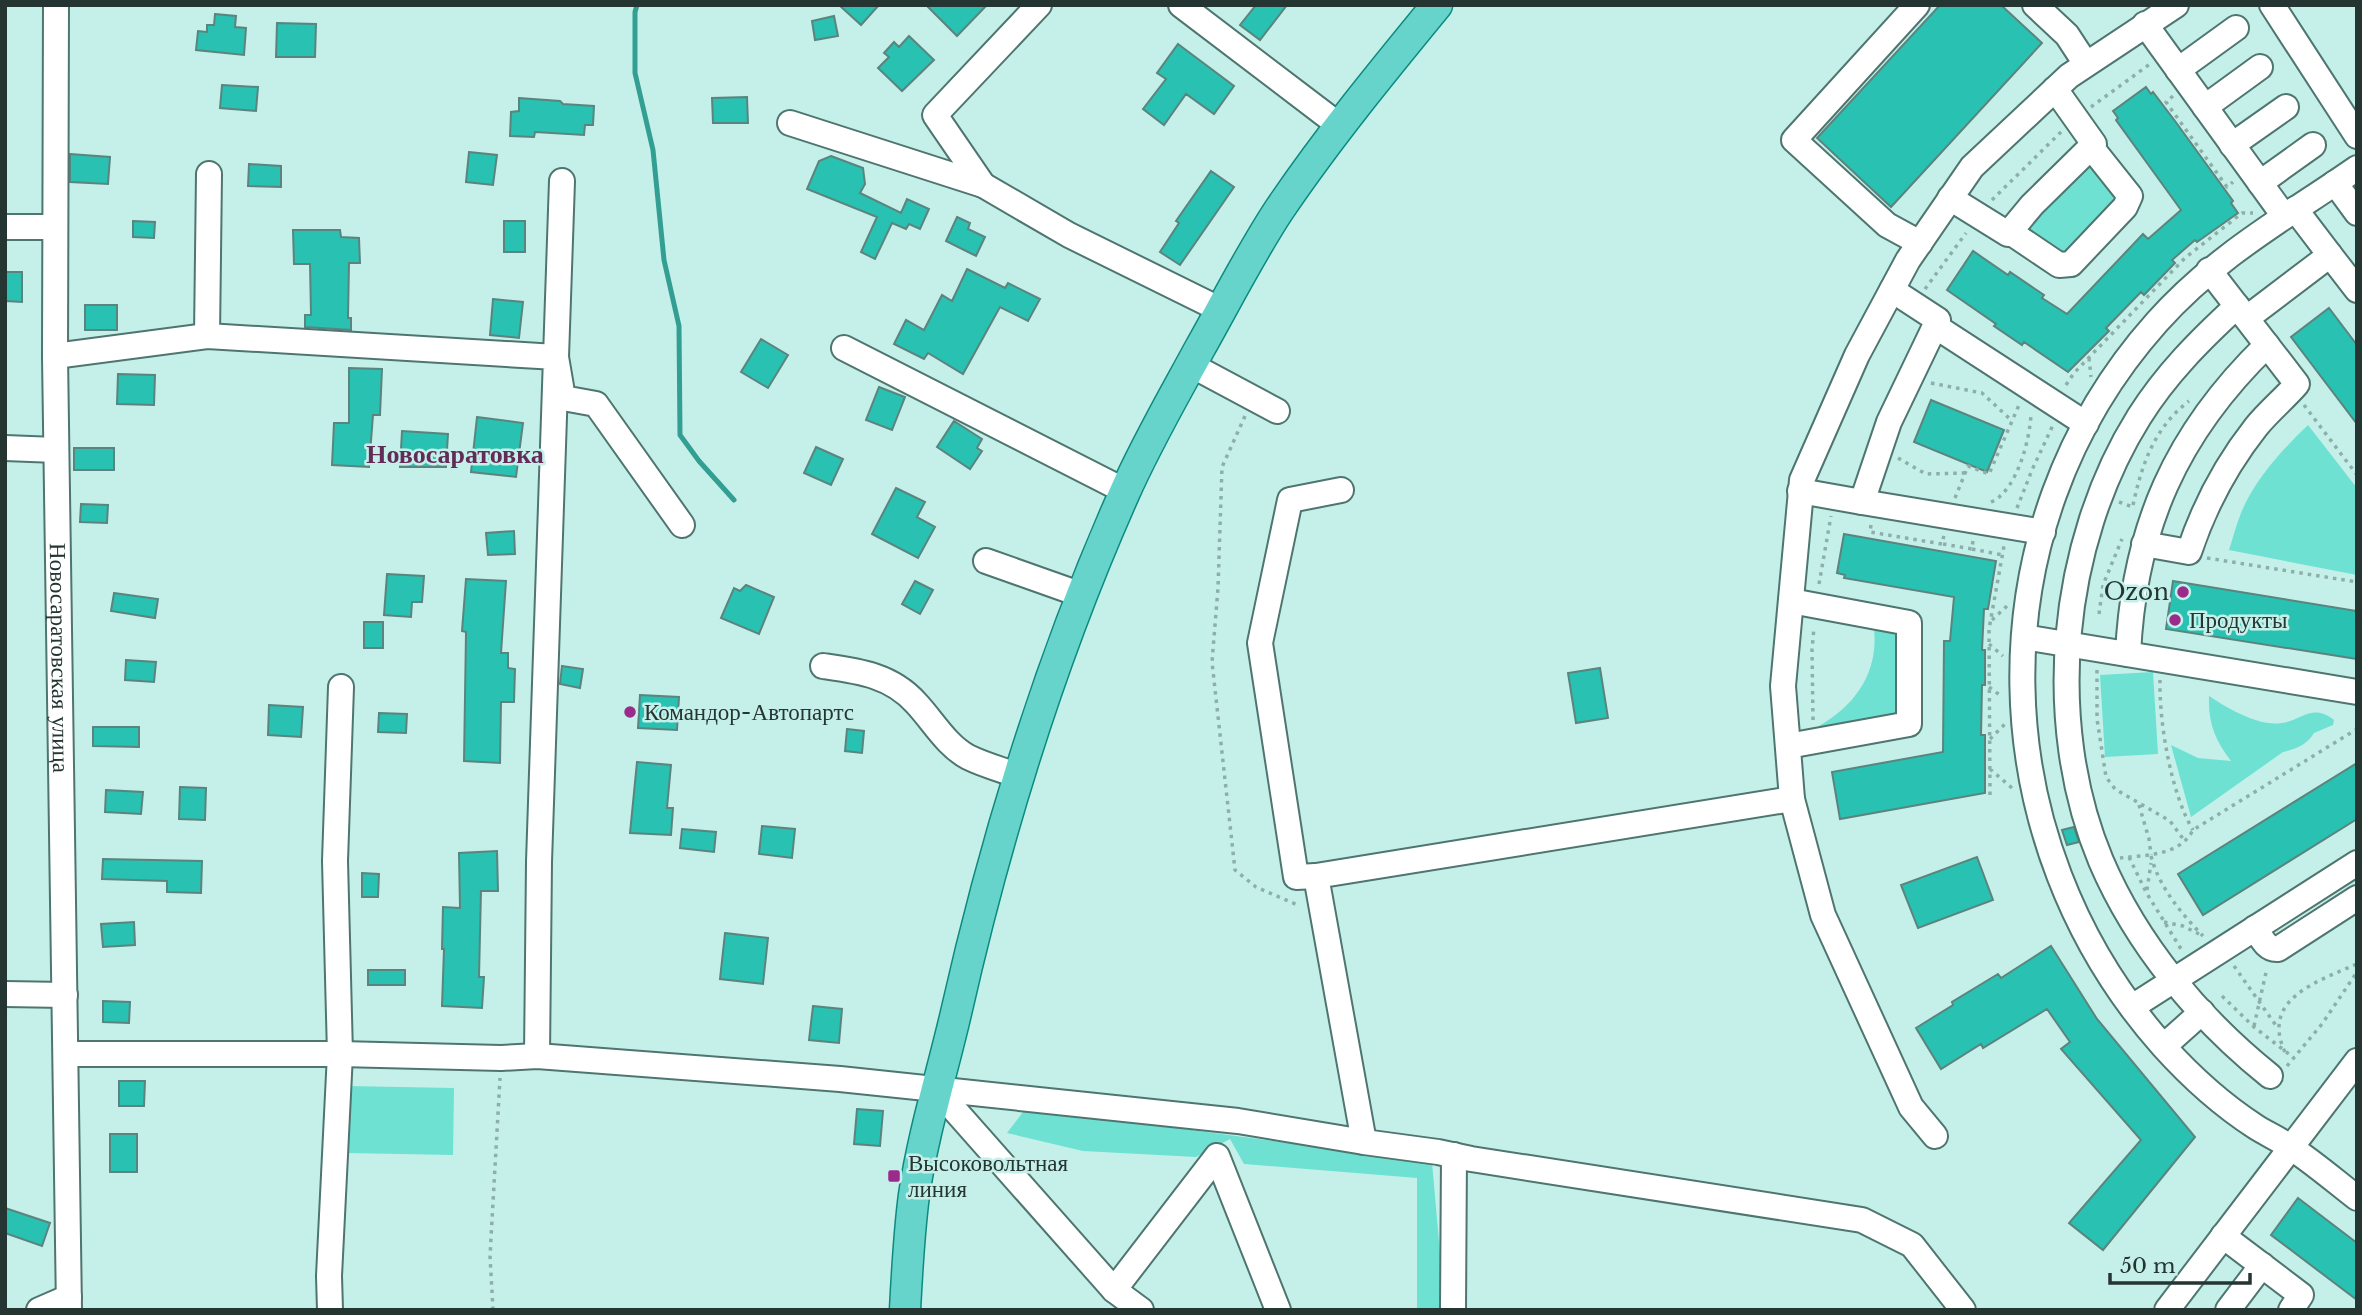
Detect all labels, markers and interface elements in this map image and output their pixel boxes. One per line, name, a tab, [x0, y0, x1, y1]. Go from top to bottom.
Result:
district label: Новосаратовка	[366, 438, 544, 470]
street label: Новосаратовская улица	[44, 543, 75, 773]
place label: Ozon	[2104, 578, 2169, 606]
marker: Ozon	[2175, 584, 2191, 600]
place label: Продукты	[2189, 606, 2288, 634]
marker: Продукты	[2167, 612, 2183, 628]
place label: Командор-Автопартс	[644, 698, 854, 726]
marker: Командор-Автопартс	[622, 704, 638, 720]
place label: Высоковольтная линия	[908, 1149, 1069, 1203]
marker: Высоковольтная линия	[886, 1168, 902, 1184]
scale bar	[2110, 1242, 2250, 1286]
text: 50 m	[2120, 1253, 2176, 1279]

